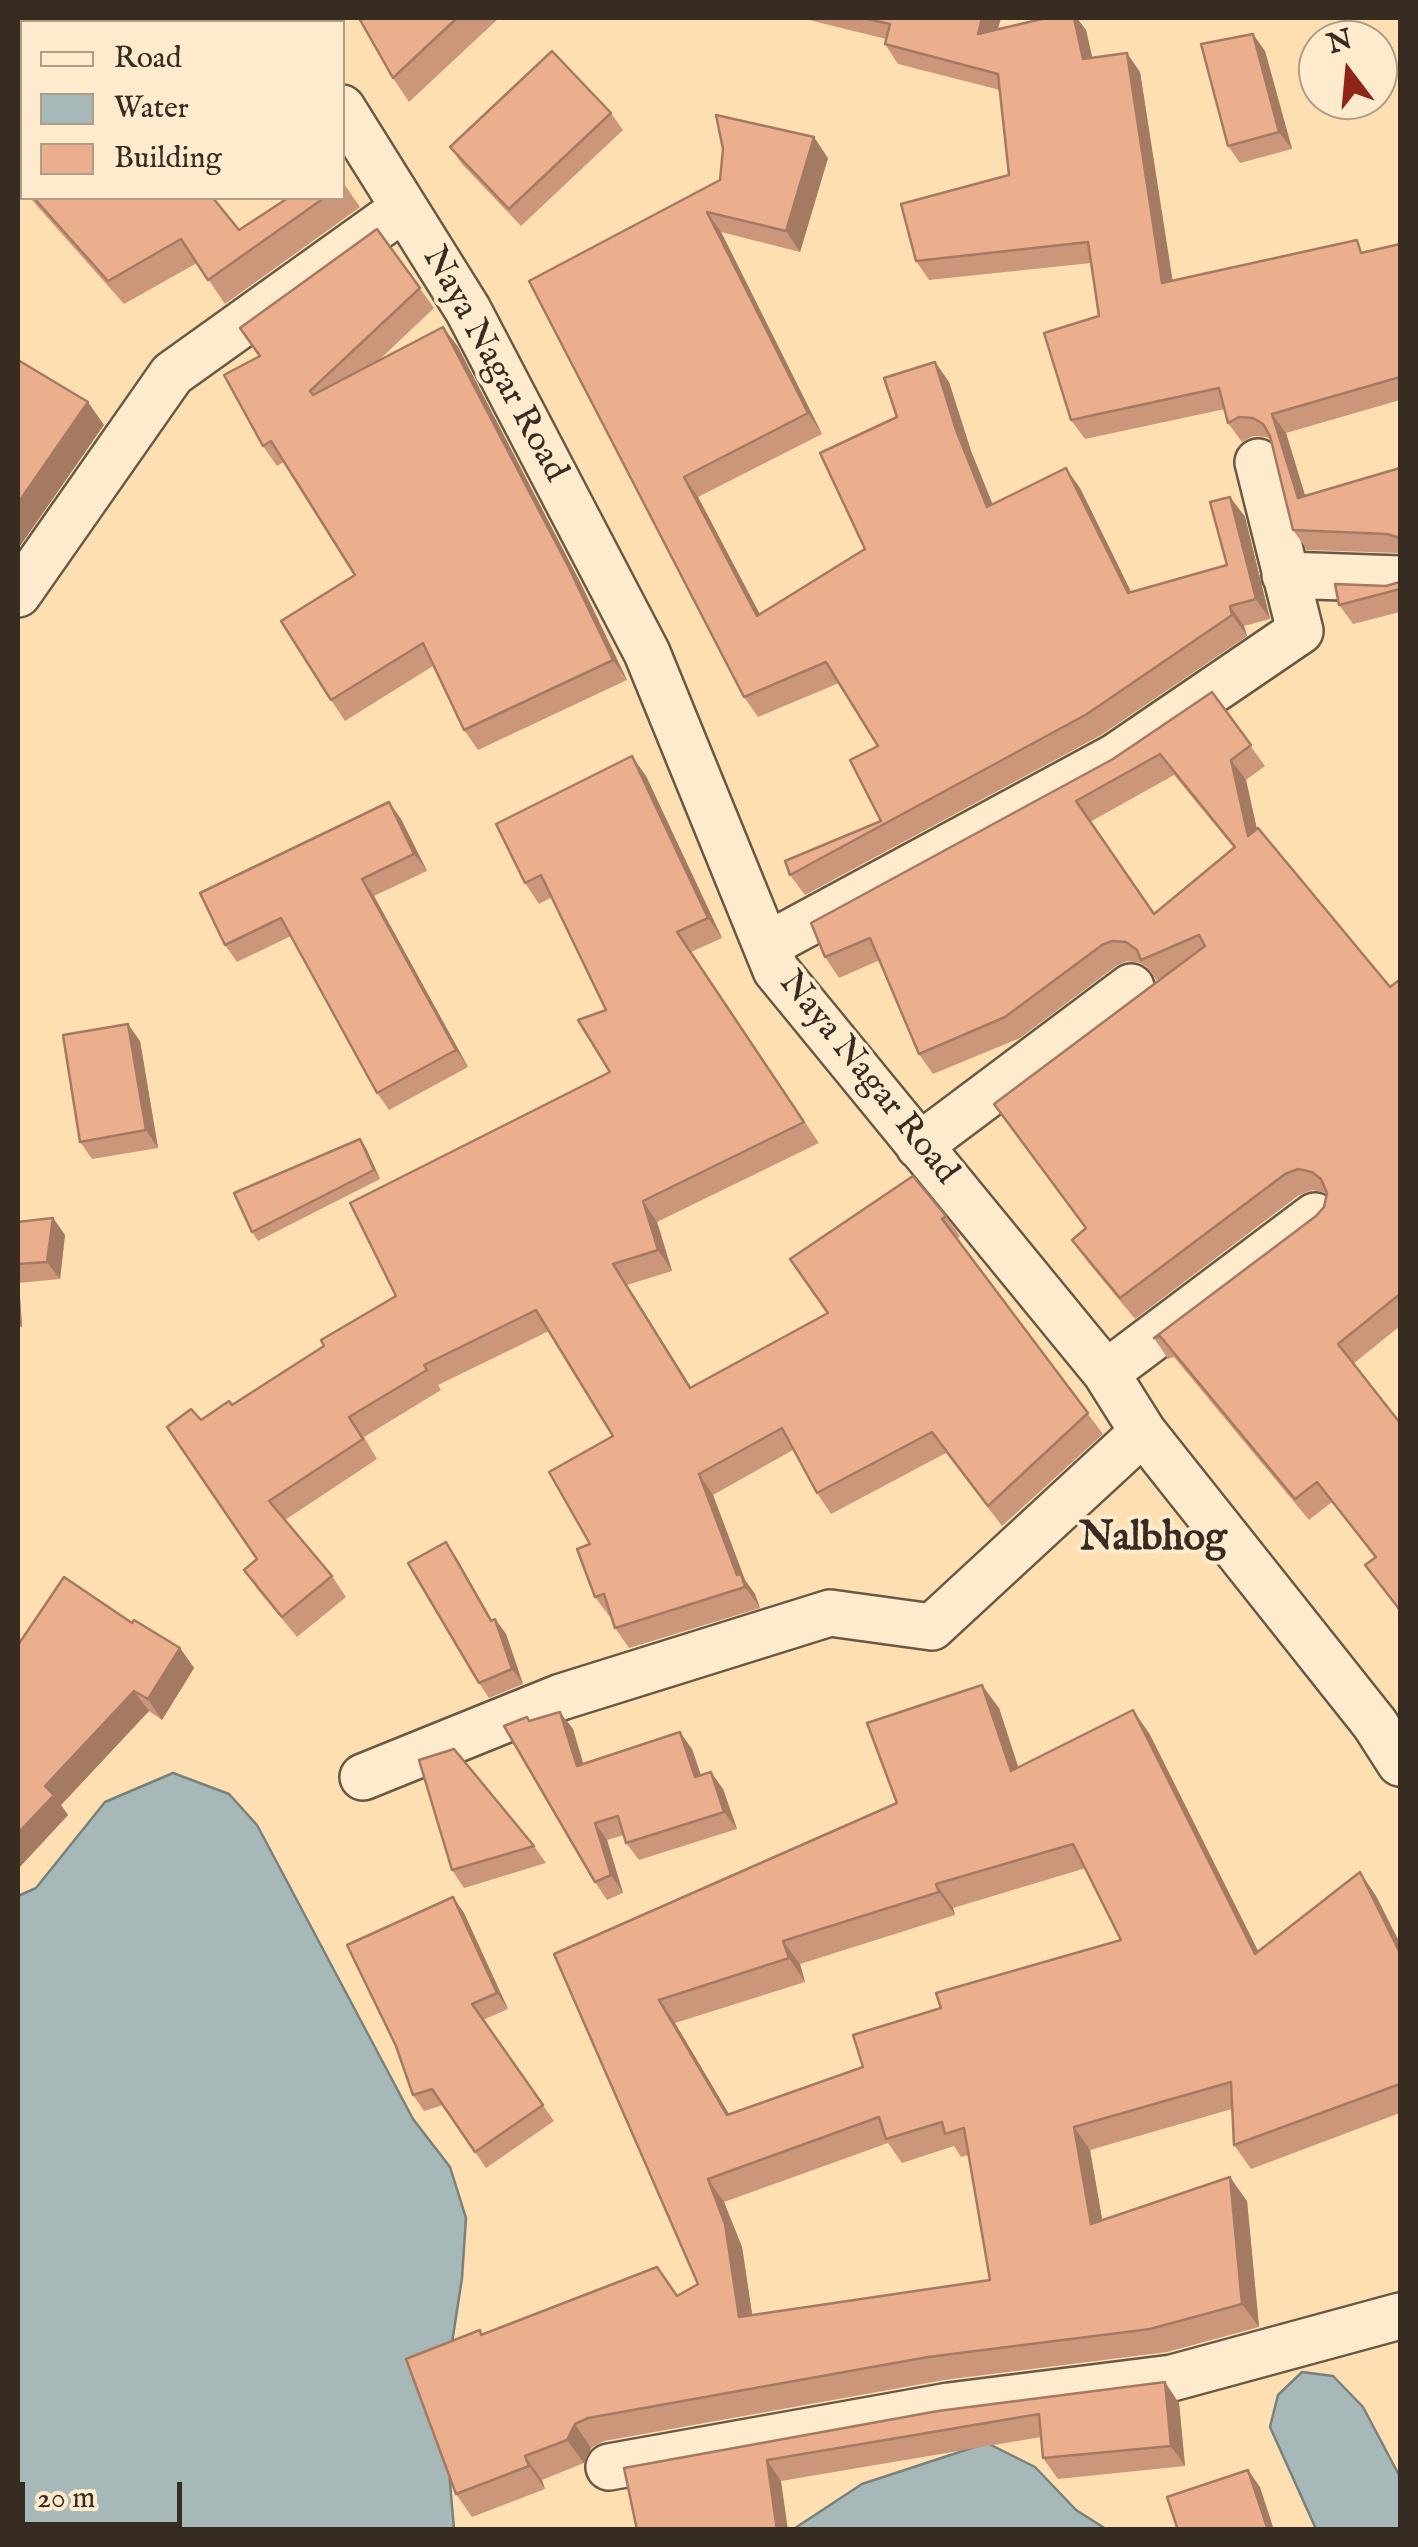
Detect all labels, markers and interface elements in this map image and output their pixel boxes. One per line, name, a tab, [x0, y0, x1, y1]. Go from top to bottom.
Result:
legend	[20, 20, 345, 200]
north arrow	[1298, 20, 1398, 120]
text: N	[1324, 22, 1357, 63]
text: Road	[114, 40, 182, 78]
text: Water	[114, 90, 189, 128]
text: Building	[114, 140, 222, 178]
street label: Naya Nagar Road	[411, 240, 575, 490]
street label: Naya Nagar Road	[768, 964, 966, 1194]
district label: Nalbhog	[1079, 1517, 1227, 1565]
scale bar	[25, 2462, 188, 2524]
text: 20 m	[37, 2480, 96, 2518]

